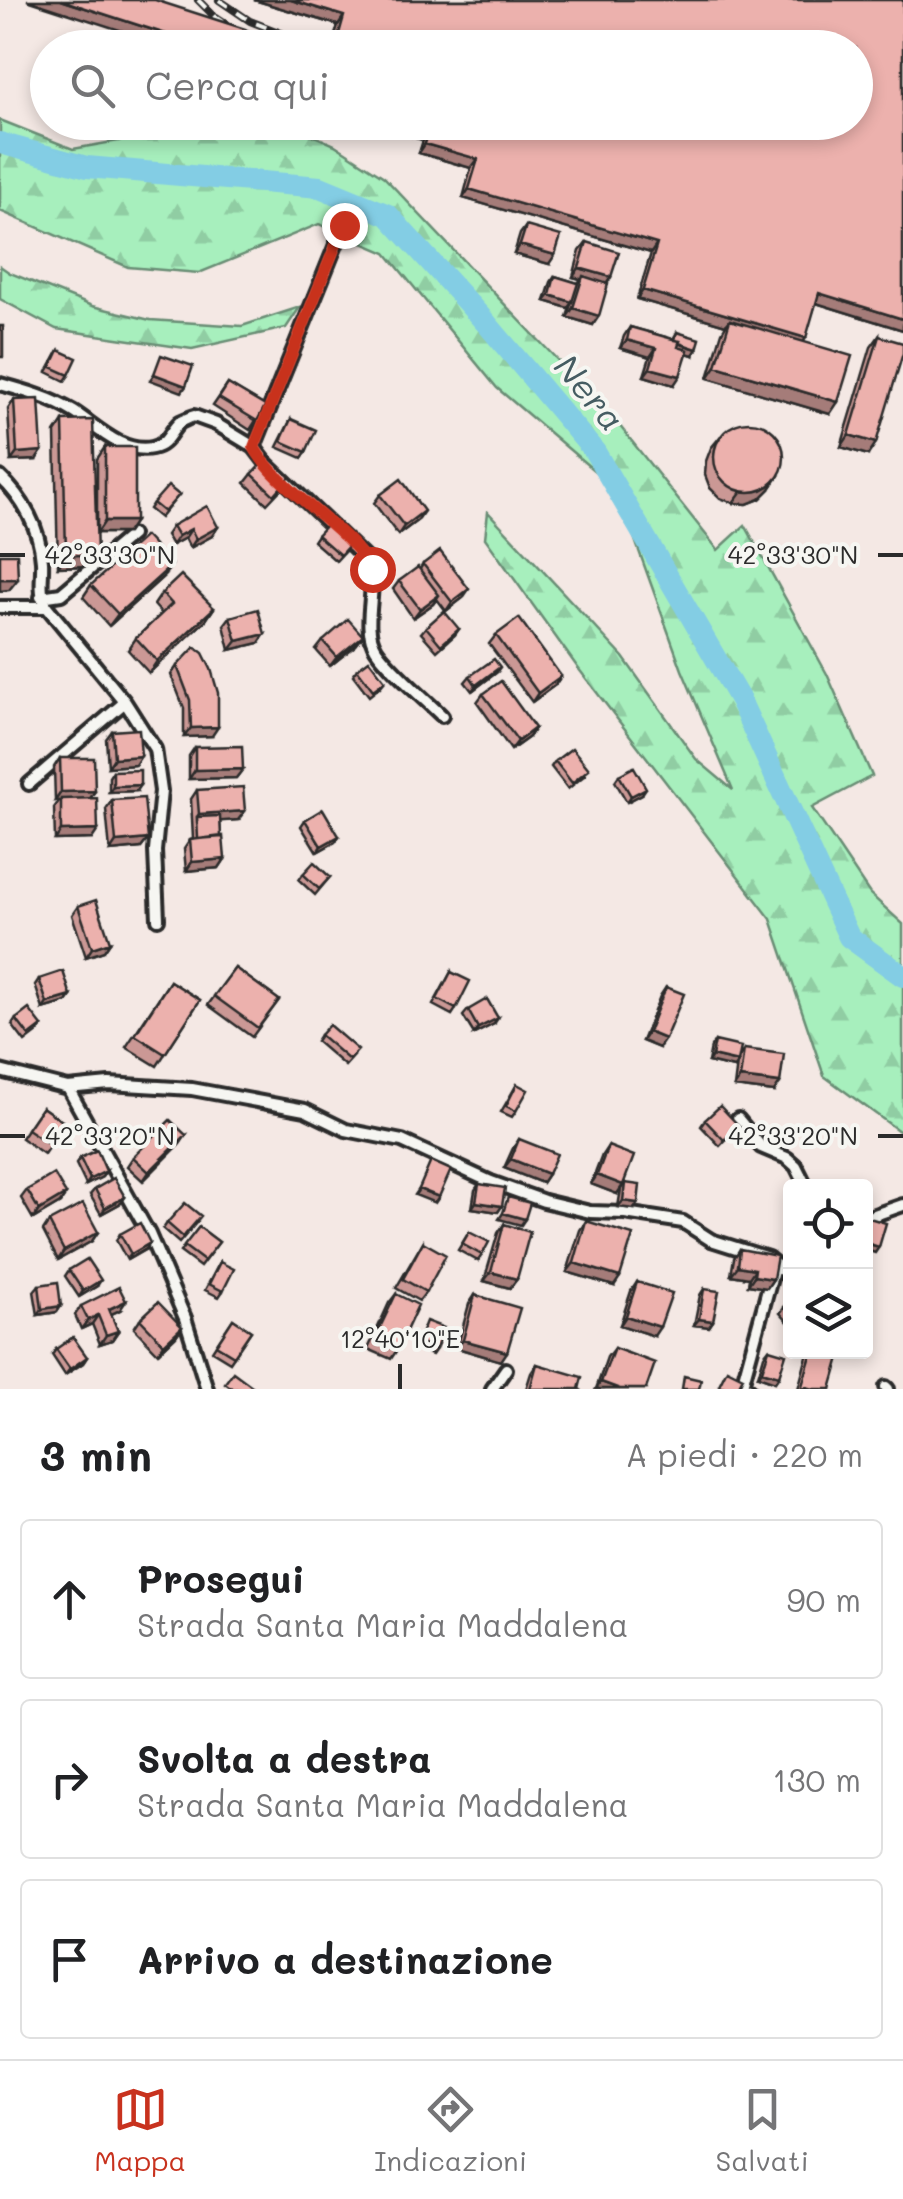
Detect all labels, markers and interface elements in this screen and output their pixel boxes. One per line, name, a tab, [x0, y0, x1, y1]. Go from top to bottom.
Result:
search box	[30, 30, 873, 140]
icon: search	[65, 58, 120, 113]
text: Cerca qui	[145, 60, 330, 110]
route end	[322, 203, 368, 249]
water label: Nera	[545, 344, 636, 440]
text: 42°33'30"N	[45, 538, 175, 570]
text: 42°33'30"N	[728, 538, 858, 570]
route start	[350, 547, 396, 593]
text: 42°33'20"N	[45, 1119, 175, 1151]
text: 42°33'20"N	[728, 1119, 858, 1151]
map controls	[783, 1179, 873, 1359]
button: locate	[783, 1179, 873, 1269]
button: layers	[783, 1269, 873, 1359]
text: 12°40'10"E	[340, 1322, 460, 1354]
text: 3 min	[40, 1427, 152, 1482]
text: A piedi · 220 m	[626, 1433, 863, 1475]
text: Prosegui	[137, 1553, 305, 1603]
icon: ahead	[42, 1572, 97, 1627]
text: 90 m	[787, 1578, 861, 1620]
text: Strada Santa Maria Maddalena	[137, 1603, 628, 1645]
text: Svolta a destra	[137, 1733, 431, 1783]
icon: right	[42, 1752, 97, 1807]
text: 130 m	[772, 1758, 861, 1800]
text: Strada Santa Maria Maddalena	[137, 1783, 628, 1825]
icon: arrive	[42, 1932, 97, 1987]
text: Arrivo a destinazione	[137, 1934, 553, 1984]
tab: Mappa	[94, 2082, 186, 2178]
tab: Indicazioni	[374, 2082, 527, 2178]
tab: Salvati	[715, 2082, 809, 2178]

